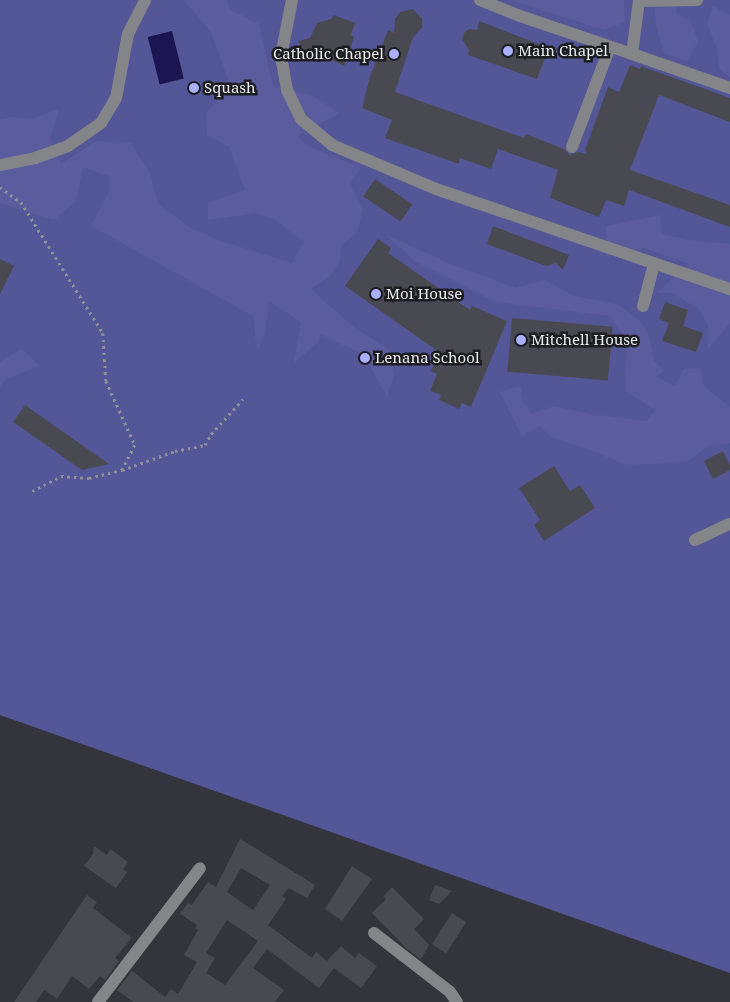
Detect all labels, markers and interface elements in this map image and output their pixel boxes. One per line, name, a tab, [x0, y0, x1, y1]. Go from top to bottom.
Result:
place label: Main Chapel	[518, 42, 608, 60]
place label: Catholic Chapel	[273, 45, 384, 63]
marker: Main Chapel	[502, 45, 514, 57]
marker: Catholic Chapel	[388, 48, 400, 60]
place label: Squash	[204, 79, 256, 97]
marker: Squash	[188, 82, 200, 94]
place label: Moi House	[386, 285, 462, 303]
marker: Moi House	[370, 288, 382, 300]
place label: Mitchell House	[531, 331, 638, 349]
marker: Mitchell House	[515, 334, 527, 346]
place label: Lenana School	[375, 349, 480, 367]
marker: Lenana School	[359, 352, 371, 364]

